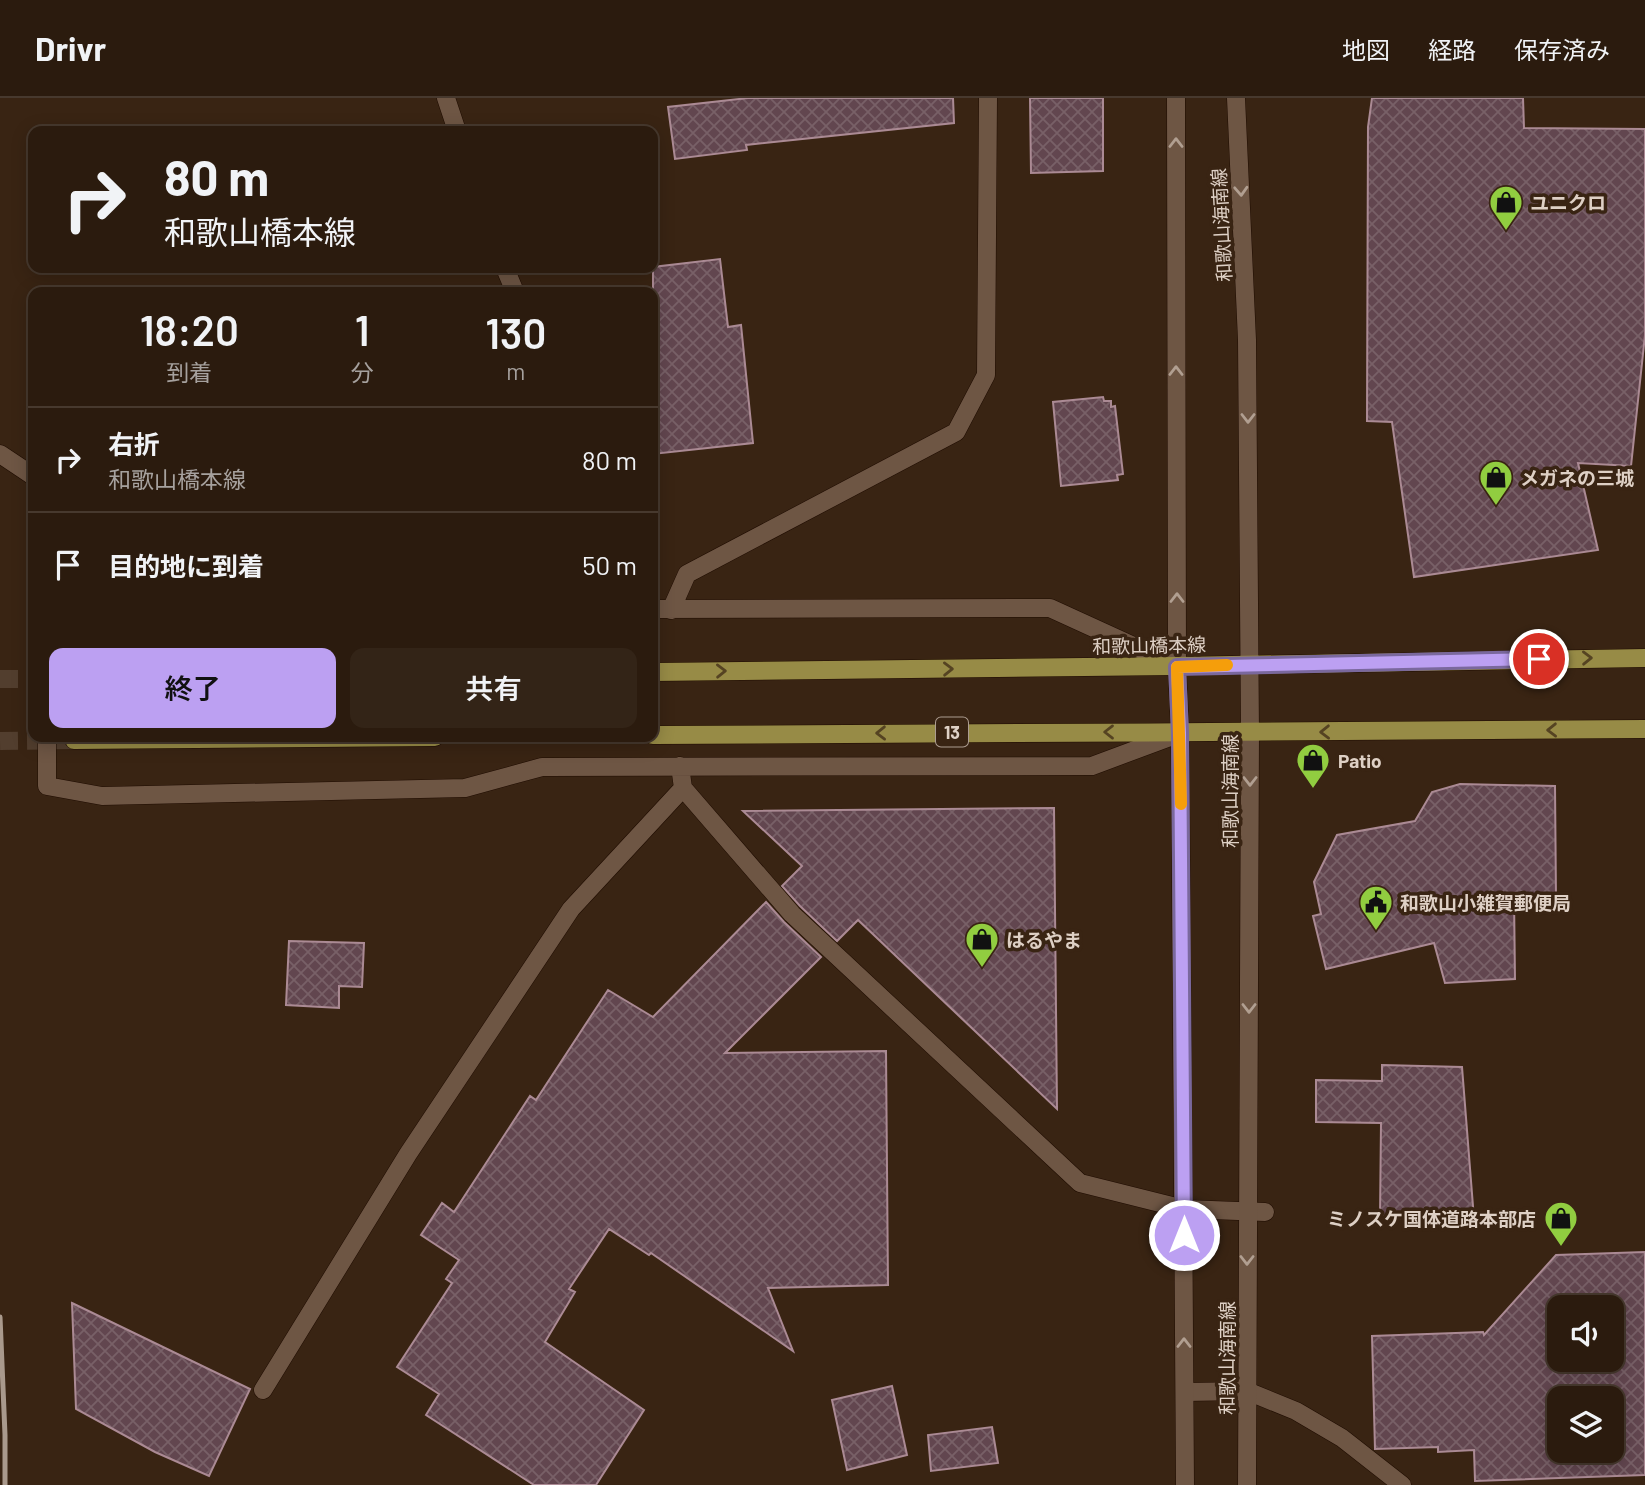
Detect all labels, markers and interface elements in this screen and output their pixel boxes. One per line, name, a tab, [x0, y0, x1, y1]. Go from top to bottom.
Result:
text: Drivr	[35, 28, 106, 68]
text: 地図	[1342, 35, 1390, 64]
text: 経路	[1428, 35, 1476, 64]
text: 保存済み	[1514, 35, 1610, 64]
one-way arrow	[1168, 137, 1184, 148]
text: 80 m	[164, 147, 269, 206]
icon: right	[49, 154, 140, 245]
street label: 和歌山海南線	[1207, 167, 1235, 283]
shop icon: ユニクロ	[1487, 183, 1525, 232]
one-way arrow	[1233, 185, 1248, 196]
place label: ユニクロ	[1530, 191, 1606, 214]
text: 和歌山橋本線	[164, 212, 356, 250]
text: 18:20	[140, 304, 239, 354]
text: 1	[355, 304, 369, 354]
text: 130	[485, 307, 546, 357]
text: m	[506, 357, 525, 385]
text: 到着	[166, 358, 212, 386]
text: 分	[351, 358, 374, 386]
one-way arrow	[1168, 365, 1184, 375]
one-way arrow	[1240, 413, 1256, 424]
text: 右折	[108, 428, 160, 459]
icon: right	[49, 441, 87, 479]
text: 80 m	[582, 444, 637, 475]
shop icon: メガネの三城	[1477, 458, 1515, 507]
text: 和歌山橋本線	[108, 465, 246, 493]
place label: メガネの三城	[1520, 466, 1634, 489]
icon: arrive	[49, 546, 87, 584]
text: 50 m	[582, 549, 637, 580]
text: 目的地に到着	[108, 550, 264, 581]
one-way arrow	[1169, 592, 1185, 603]
pin	[1509, 629, 1569, 689]
street label: 和歌山橋本線	[1092, 633, 1206, 657]
icon: arrive	[1520, 640, 1558, 678]
button: 終了	[49, 648, 336, 728]
button: 共有	[350, 648, 637, 728]
one-way arrow	[1582, 651, 1593, 666]
one-way arrow	[944, 661, 954, 677]
one-way arrow	[716, 663, 727, 679]
road number: 13	[936, 718, 968, 746]
one-way arrow	[1547, 722, 1558, 737]
one-way arrow	[1103, 724, 1113, 740]
one-way arrow	[1319, 724, 1330, 740]
one-way arrow	[875, 725, 886, 740]
street label: 和歌山海南線	[1218, 734, 1241, 848]
shop icon: Patio	[1294, 741, 1332, 790]
place label: Patio	[1338, 749, 1382, 772]
one-way arrow	[1242, 776, 1258, 787]
public building icon: 和歌山小雑賀郵便局	[1357, 883, 1395, 932]
place label: 和歌山小雑賀郵便局	[1400, 891, 1571, 914]
shop icon: はるやま	[963, 920, 1001, 969]
place label: はるやま	[1006, 928, 1082, 951]
one-way arrow	[1241, 1004, 1257, 1014]
position arrow	[1147, 1198, 1221, 1272]
shop icon: ミノスケ国体道路本部店	[1542, 1199, 1580, 1248]
place label: ミノスケ国体道路本部店	[1327, 1207, 1536, 1230]
one-way arrow	[1239, 1256, 1255, 1266]
map controls	[1547, 1295, 1624, 1463]
button: sound	[1547, 1295, 1624, 1372]
street label: 和歌山海南線	[1215, 1301, 1238, 1415]
one-way arrow	[1176, 1338, 1192, 1348]
button: layers	[1547, 1386, 1624, 1463]

